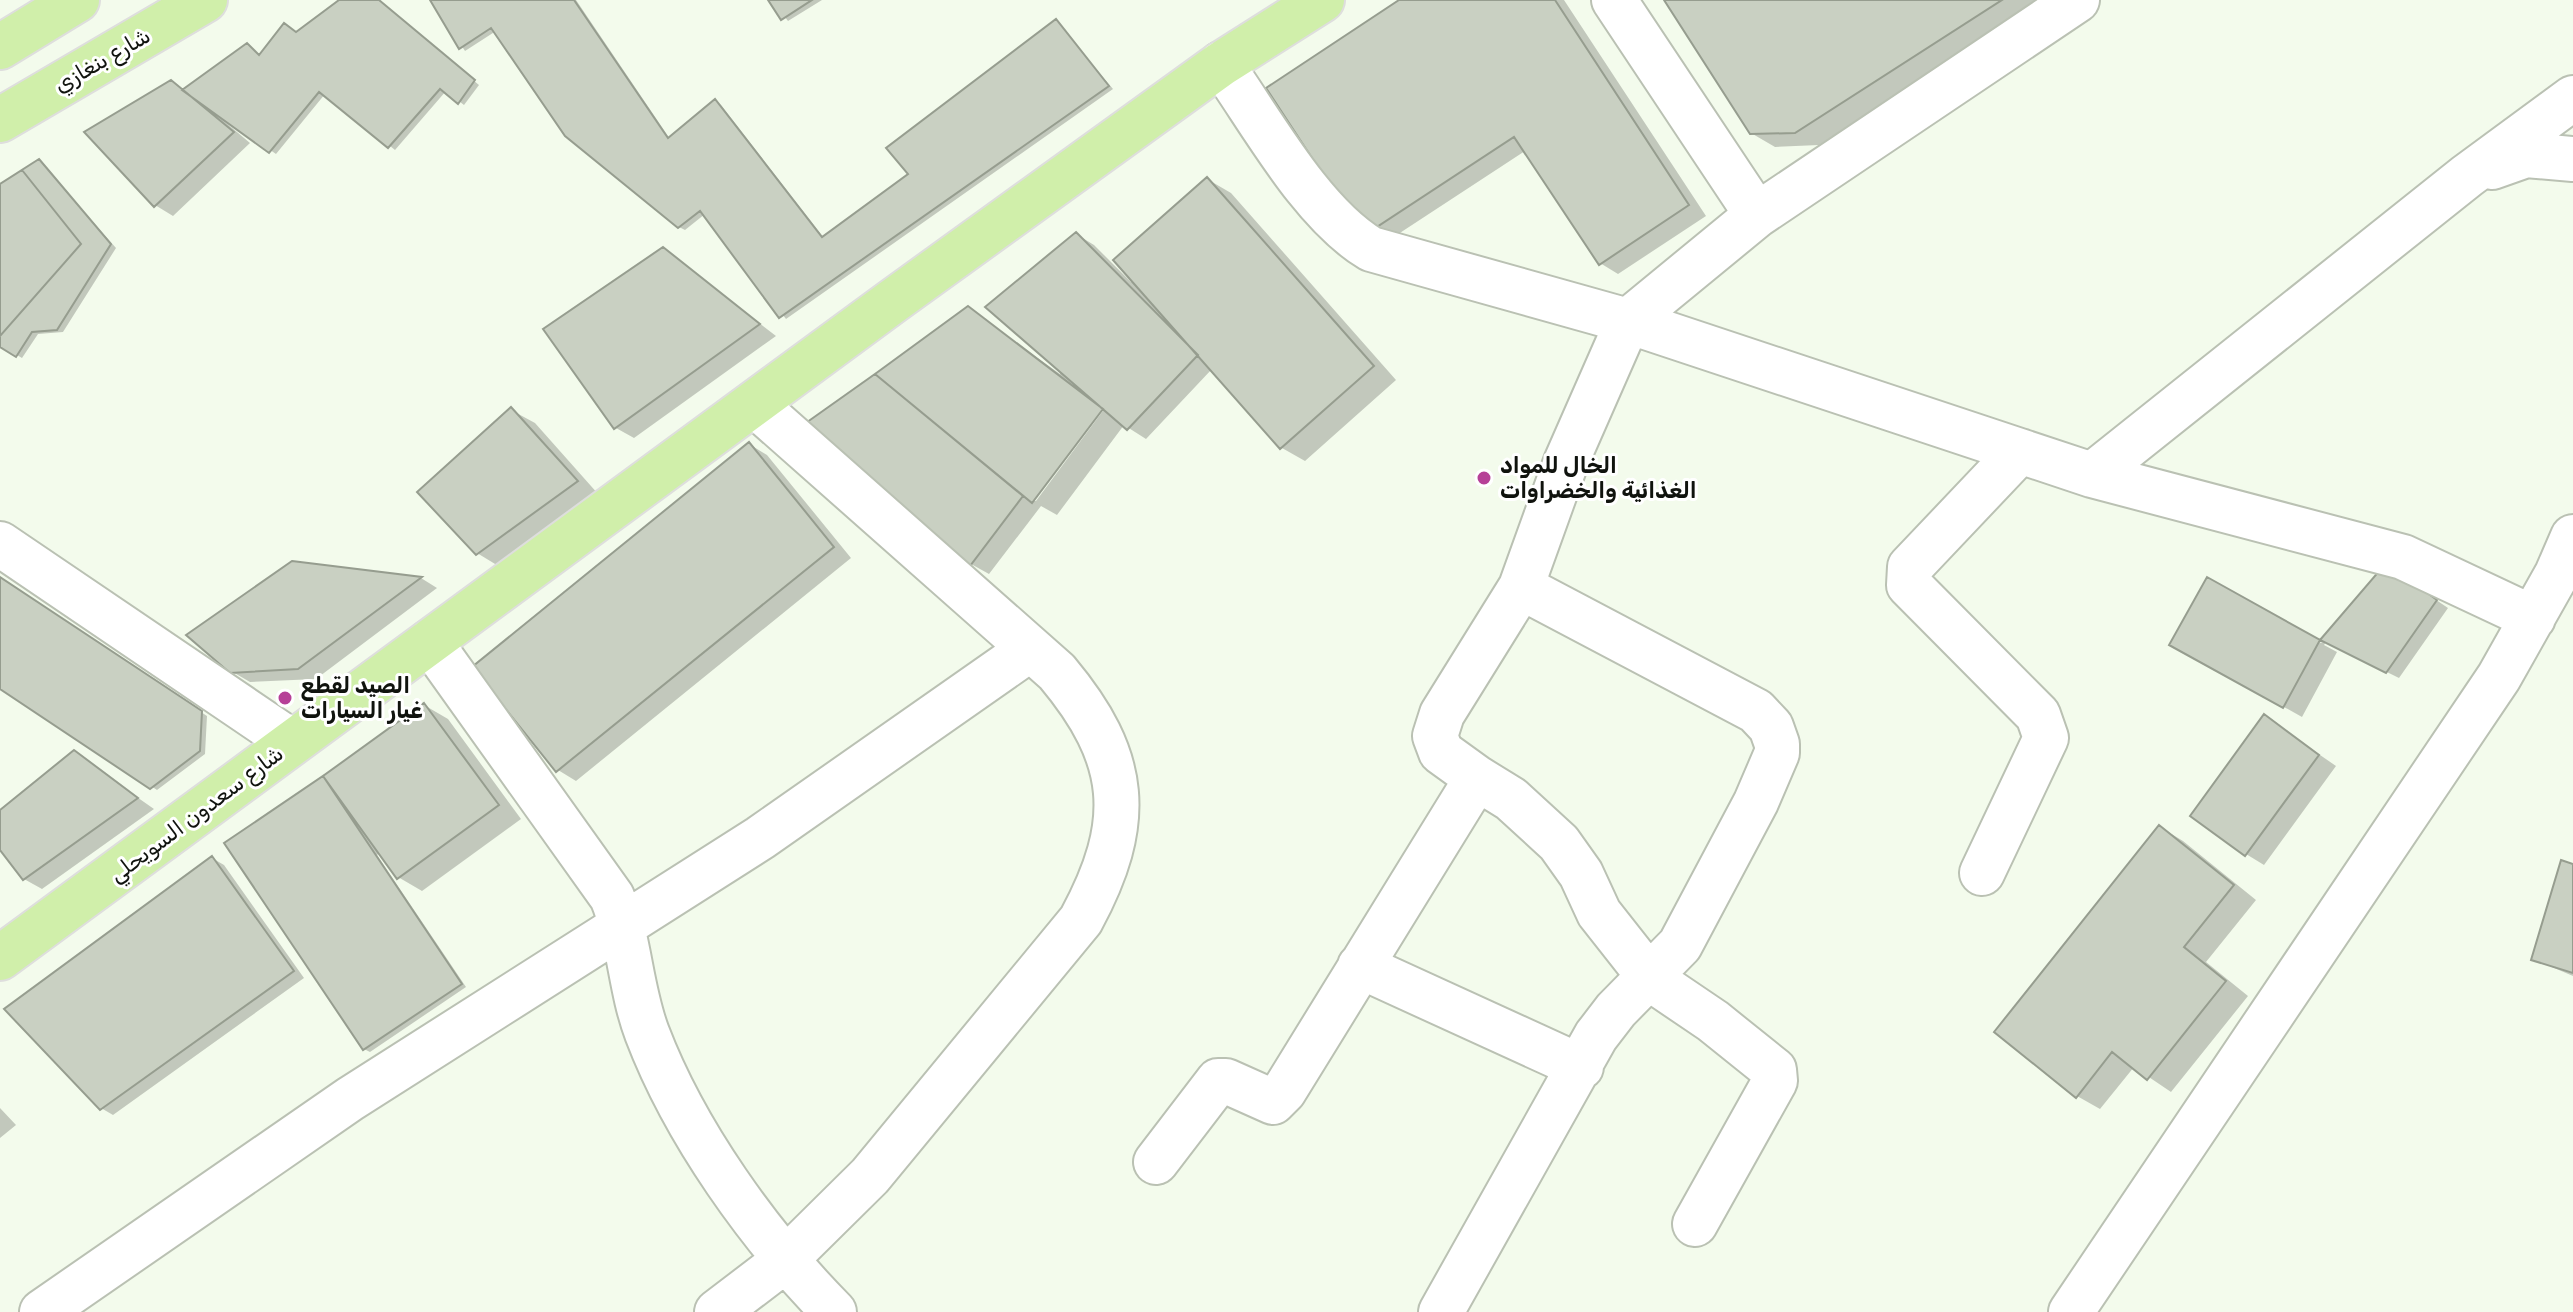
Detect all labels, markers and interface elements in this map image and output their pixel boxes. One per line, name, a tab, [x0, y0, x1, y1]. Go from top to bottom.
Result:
street label: شارع بنغازي	[49, 22, 156, 100]
place label: الخال للمواد الغذائية والخضراوات	[1500, 452, 1697, 504]
marker: الخال للمواد الغذائية والخضراوات	[1475, 469, 1493, 487]
place label: الصيد لقطع غيار السيارات	[301, 672, 423, 724]
marker: الصيد لقطع غيار السيارات	[276, 689, 294, 707]
street label: شارع سعدون السويحلي	[104, 740, 290, 891]

